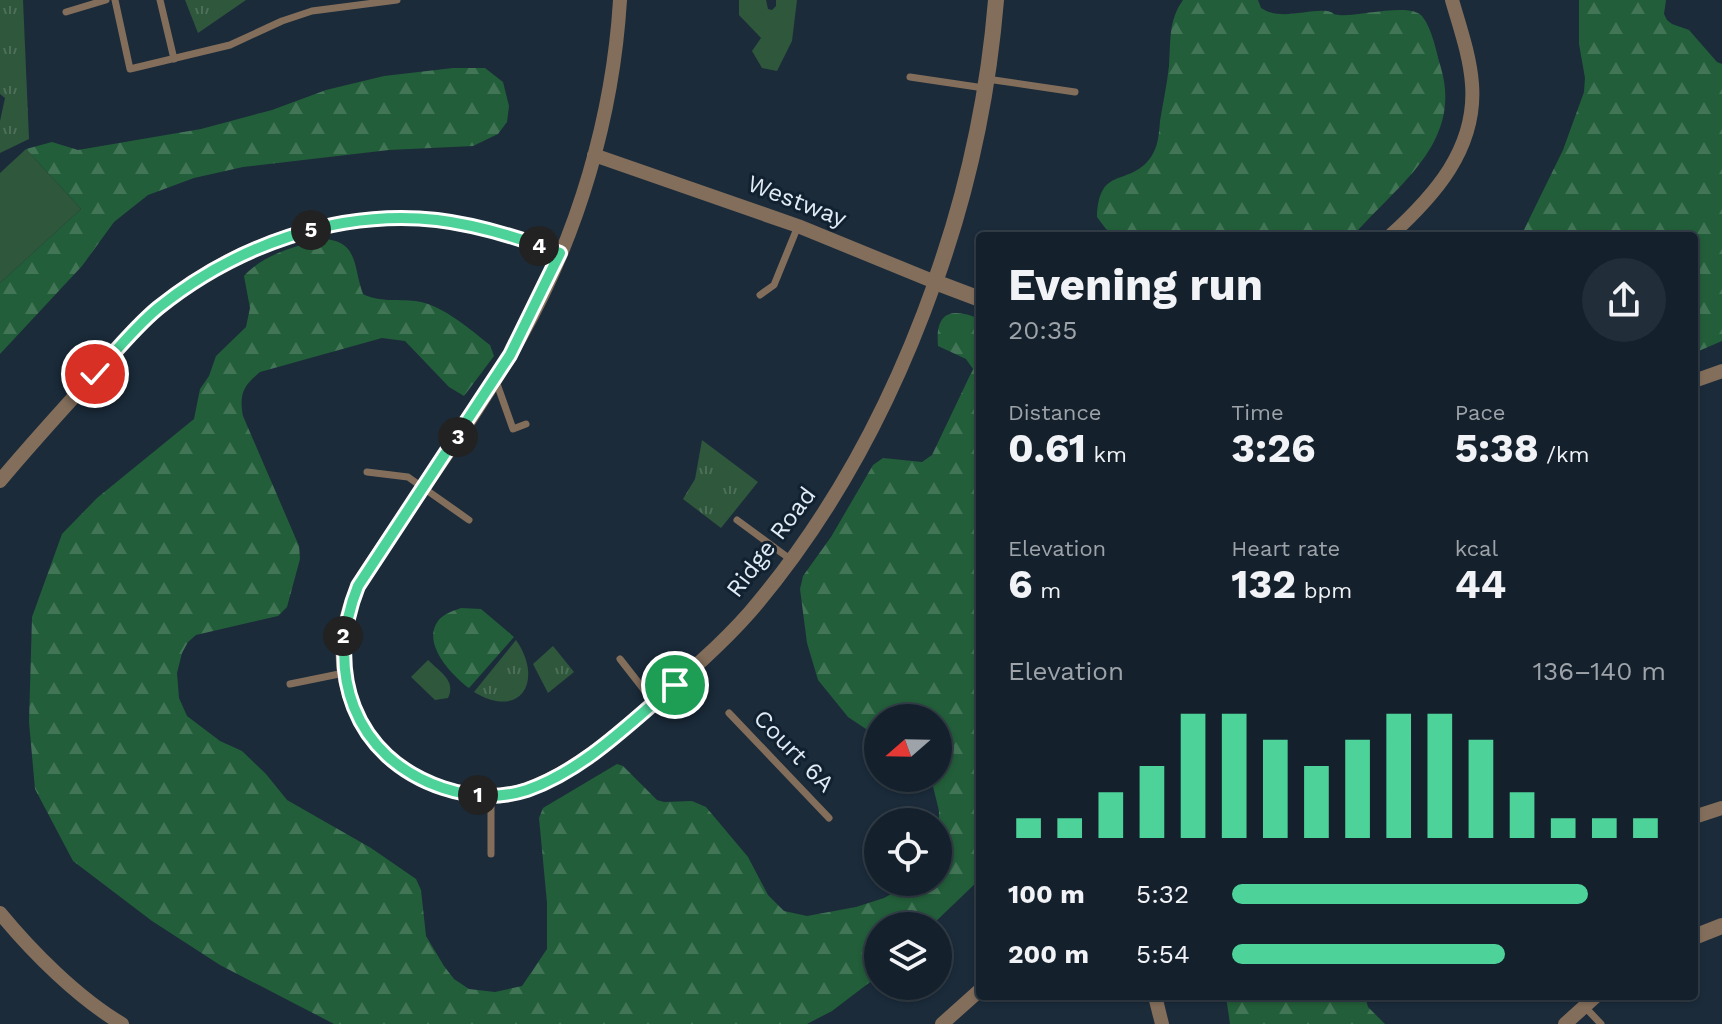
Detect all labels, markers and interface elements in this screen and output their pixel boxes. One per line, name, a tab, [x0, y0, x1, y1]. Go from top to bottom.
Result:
street label: Westway	[743, 169, 851, 233]
pin: 5	[291, 210, 331, 250]
text: 5	[305, 217, 317, 242]
pin: 4	[519, 226, 559, 266]
text: 4	[532, 233, 546, 258]
button: share	[1582, 258, 1666, 342]
text: Evening run	[1008, 259, 1263, 311]
text: 20:35	[1008, 315, 1077, 345]
pin	[61, 340, 129, 408]
icon: check	[73, 352, 117, 396]
text: Distance	[1008, 400, 1102, 425]
text: Time	[1231, 400, 1284, 425]
text: Pace	[1455, 400, 1506, 425]
pin: 3	[438, 417, 478, 457]
text: 3	[451, 424, 465, 449]
text: 0.61	[1008, 425, 1086, 472]
text: 3:26	[1231, 425, 1316, 472]
text: 5:38	[1455, 425, 1539, 472]
text: km	[1086, 442, 1127, 467]
text: /km	[1539, 442, 1589, 467]
street label: Ridge Road	[721, 481, 821, 603]
text: Elevation	[1008, 536, 1106, 561]
text: Heart rate	[1231, 536, 1340, 561]
text: kcal	[1455, 536, 1498, 561]
text: 6	[1008, 561, 1033, 608]
text: 132	[1231, 561, 1296, 608]
text: 44	[1455, 561, 1506, 608]
text: m	[1033, 578, 1061, 603]
text: bpm	[1296, 578, 1352, 603]
pin: 2	[323, 616, 363, 656]
text: 2	[336, 623, 350, 648]
pin	[641, 651, 709, 719]
text: Elevation	[1008, 656, 1124, 686]
text: 136–140 m	[1533, 656, 1666, 686]
icon: arrive	[653, 663, 697, 707]
street label: Court 6A	[748, 704, 840, 798]
north arrow	[864, 704, 952, 792]
map controls	[864, 704, 952, 1000]
pin: 1	[458, 775, 498, 815]
text: 1	[473, 782, 483, 807]
button: locate	[864, 808, 952, 896]
text: 100 m	[1008, 879, 1085, 909]
text: 5:32	[1136, 879, 1189, 909]
button: layers	[864, 912, 952, 1000]
text: 200 m	[1008, 939, 1089, 969]
text: 5:54	[1136, 939, 1190, 969]

